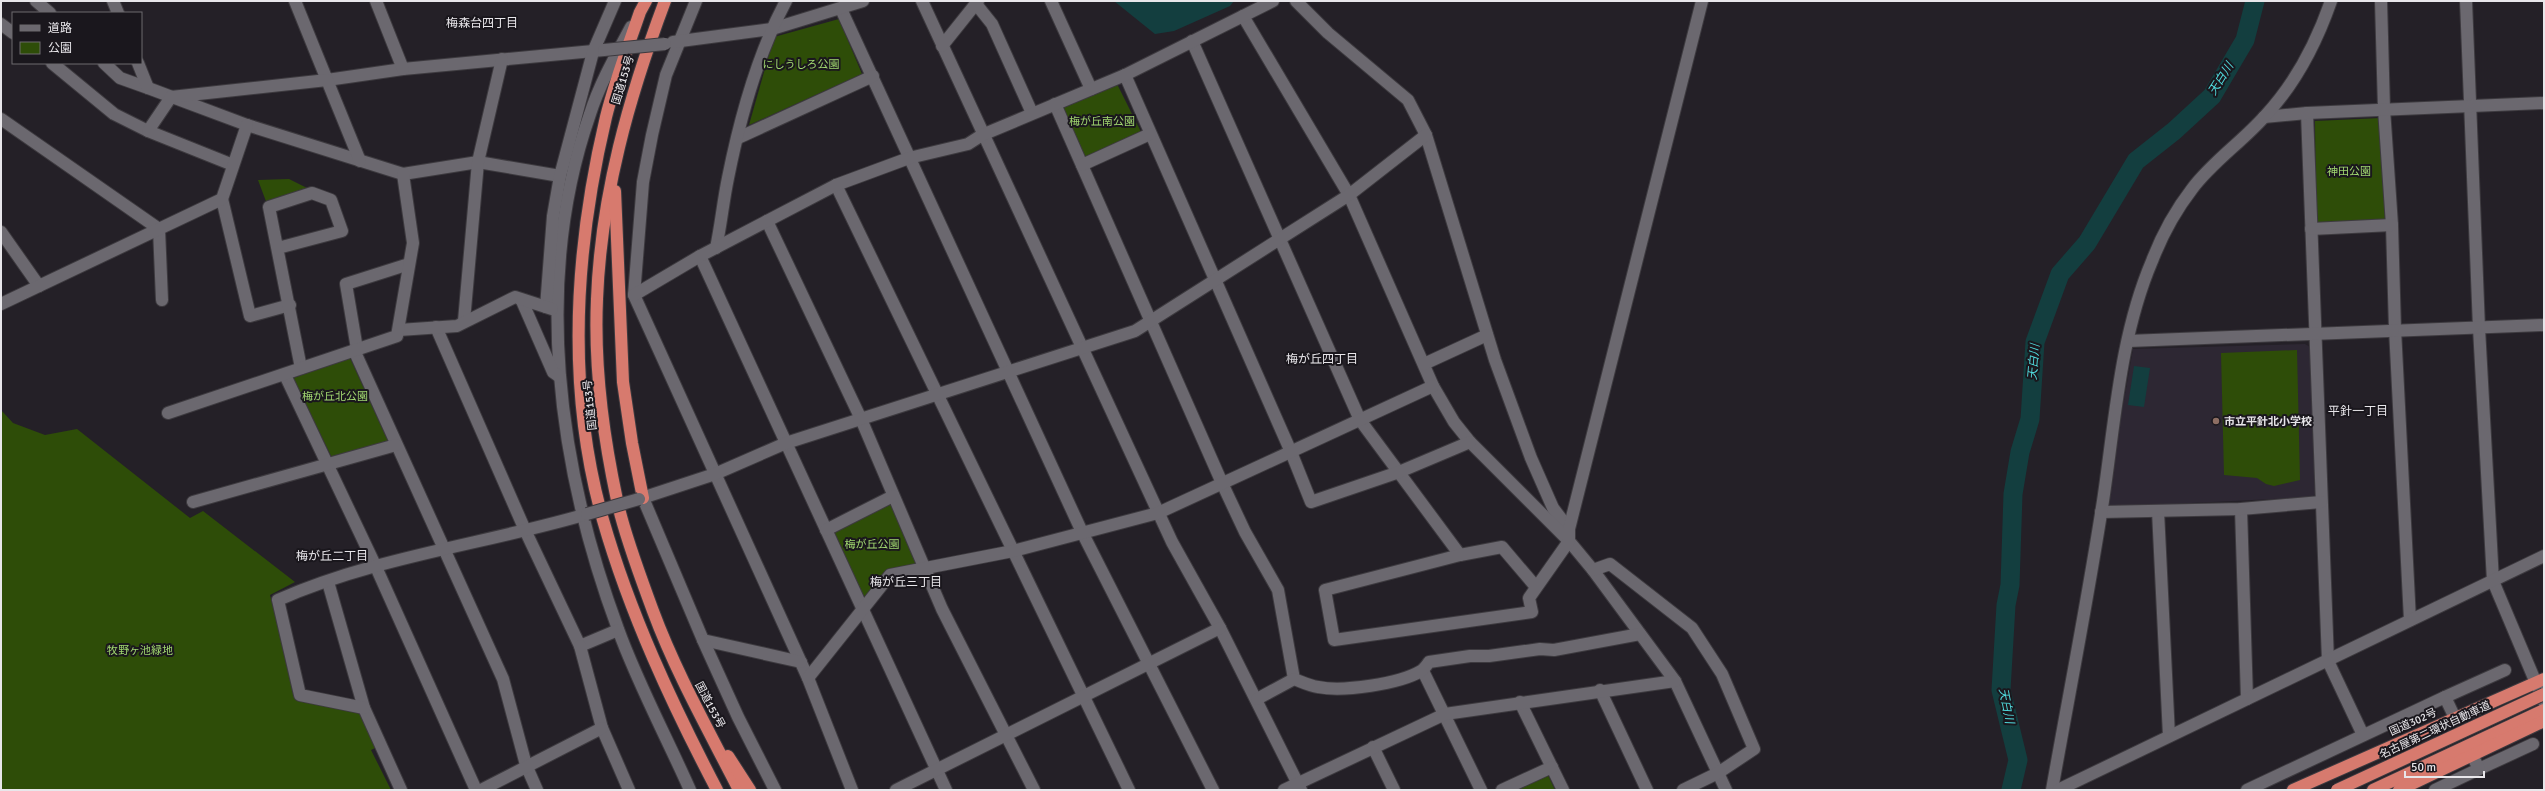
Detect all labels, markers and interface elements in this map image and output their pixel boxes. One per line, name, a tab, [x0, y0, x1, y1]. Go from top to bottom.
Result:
legend	[12, 12, 142, 64]
district label: 梅森台四丁目	[446, 16, 518, 31]
text: 道路	[48, 21, 72, 36]
text: 公園	[48, 41, 72, 56]
street label: 国道153号	[609, 54, 637, 106]
park label: にしうしろ公園	[763, 58, 840, 71]
water label: 天白川	[2205, 58, 2238, 98]
park label: 梅が丘南公園	[1069, 115, 1135, 128]
park label: 神田公園	[2327, 165, 2371, 178]
water label: 天白川	[2025, 341, 2043, 381]
district label: 梅が丘四丁目	[1286, 352, 1358, 367]
street label: 国道153号	[581, 379, 599, 431]
park label: 梅が丘北公園	[302, 390, 368, 403]
district label: 平針一丁目	[2328, 404, 2388, 419]
place label: 市立平針北小学校	[2224, 415, 2312, 428]
marker: 市立平針北小学校	[2211, 416, 2221, 426]
park label: 梅が丘公園	[845, 538, 900, 551]
district label: 梅が丘二丁目	[296, 549, 368, 564]
district label: 梅が丘三丁目	[870, 575, 942, 590]
park label: 牧野ヶ池緑地	[107, 644, 173, 657]
street label: 国道153号	[692, 680, 728, 730]
water label: 天白川	[1995, 687, 2017, 727]
street label: 名古屋第二環状自動車道	[2377, 699, 2493, 761]
street label: 国道302号	[2387, 706, 2439, 738]
scale bar	[2405, 753, 2484, 779]
text: 50 m	[2411, 760, 2436, 775]

